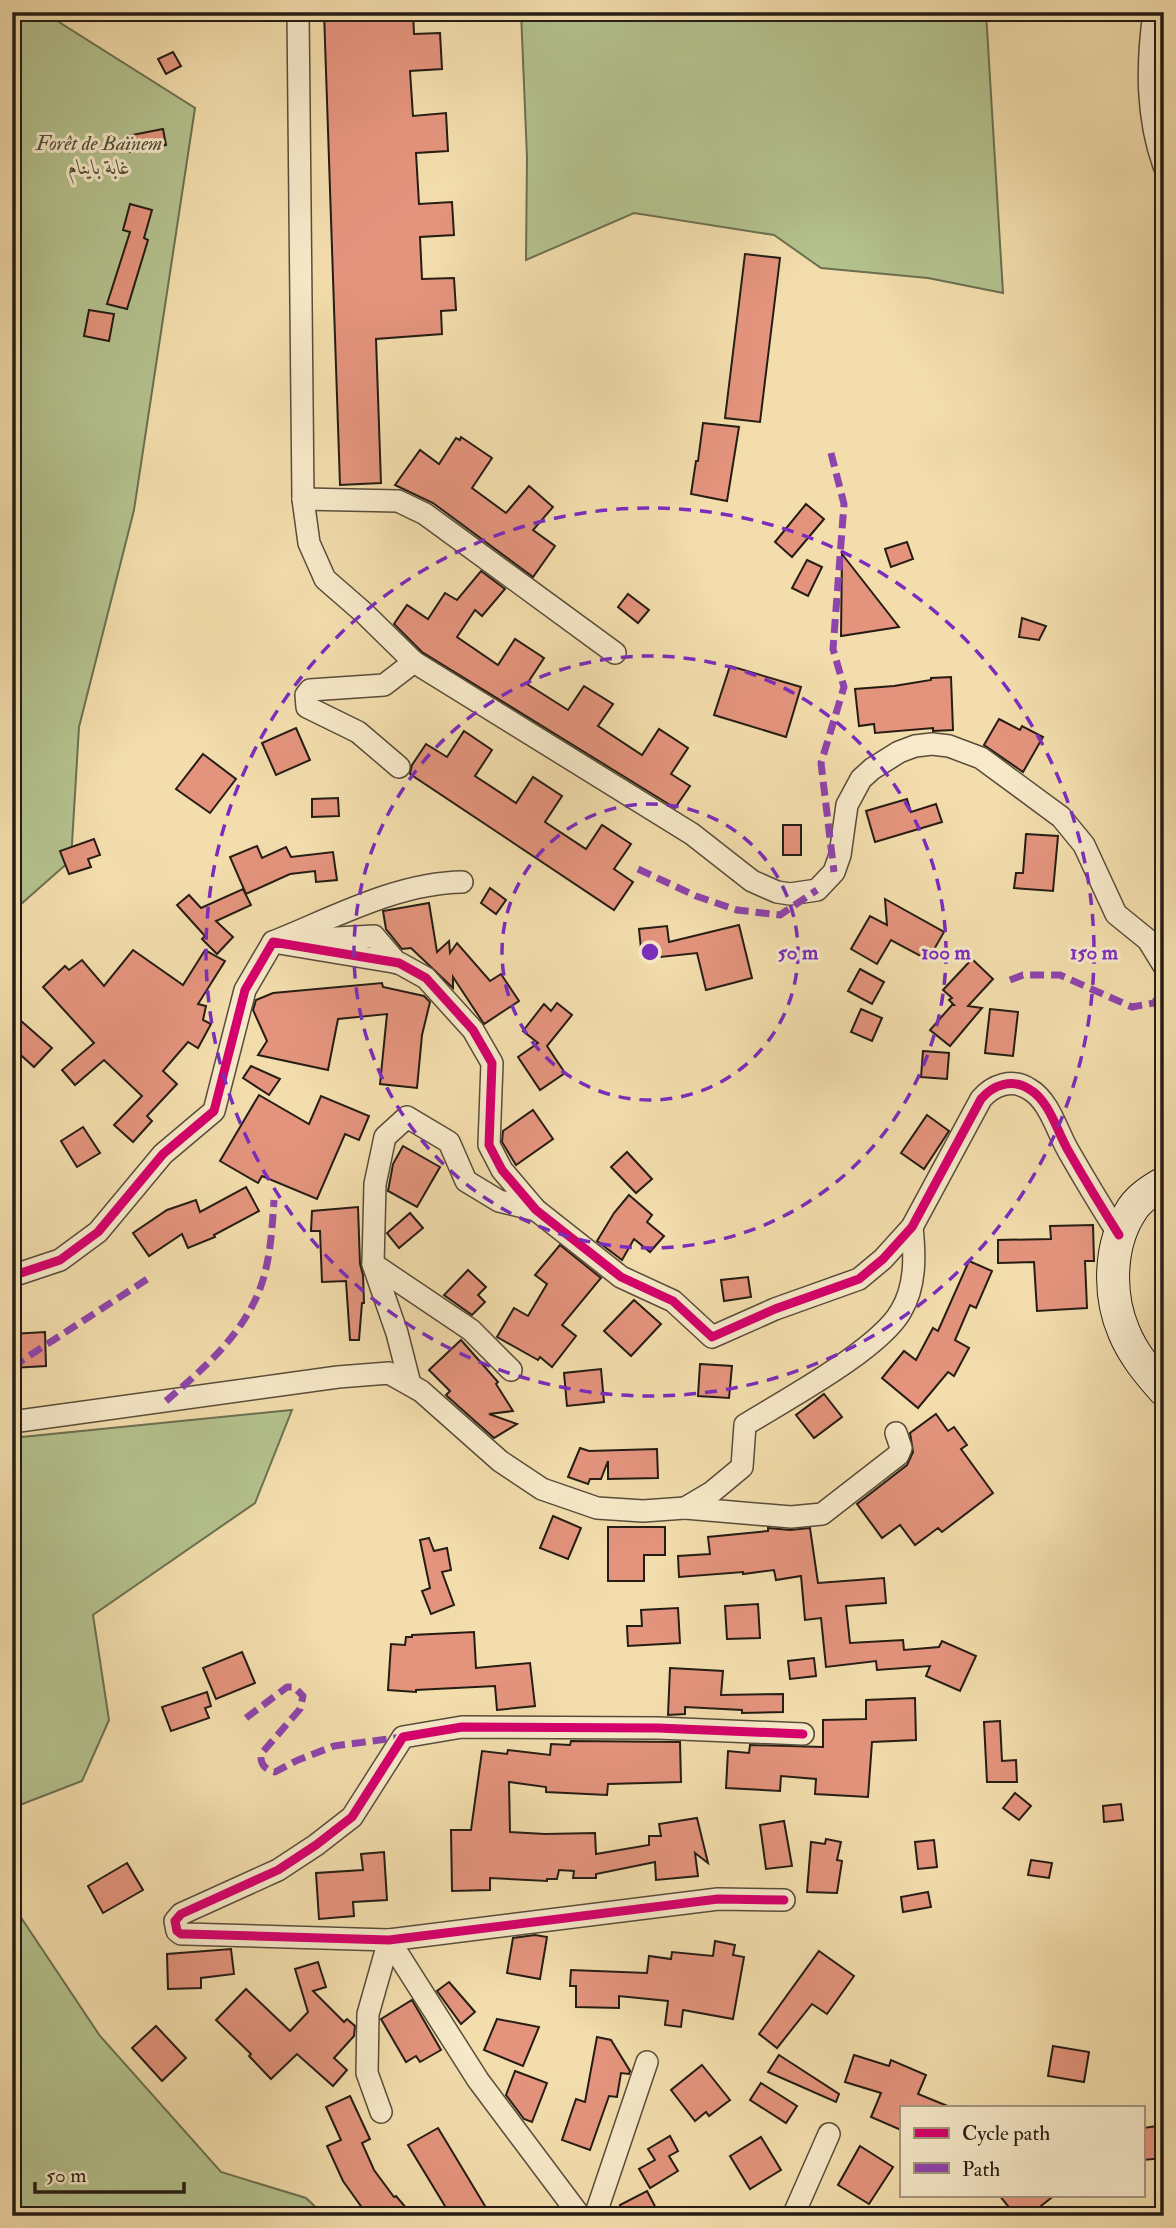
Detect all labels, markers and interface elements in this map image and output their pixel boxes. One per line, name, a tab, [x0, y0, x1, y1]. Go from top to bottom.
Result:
park label: Forêt de Baïnem غابة باينام	[35, 130, 162, 185]
text: 50 m	[778, 939, 819, 966]
text: 100 m	[921, 939, 972, 966]
text: 150 m	[1070, 939, 1119, 966]
centre of rings	[638, 940, 662, 964]
legend	[900, 2106, 1144, 2196]
text: Cycle path	[962, 2120, 1050, 2147]
scale bar	[35, 2151, 184, 2195]
text: Path	[962, 2156, 1000, 2183]
text: 50 m	[46, 2162, 87, 2189]

